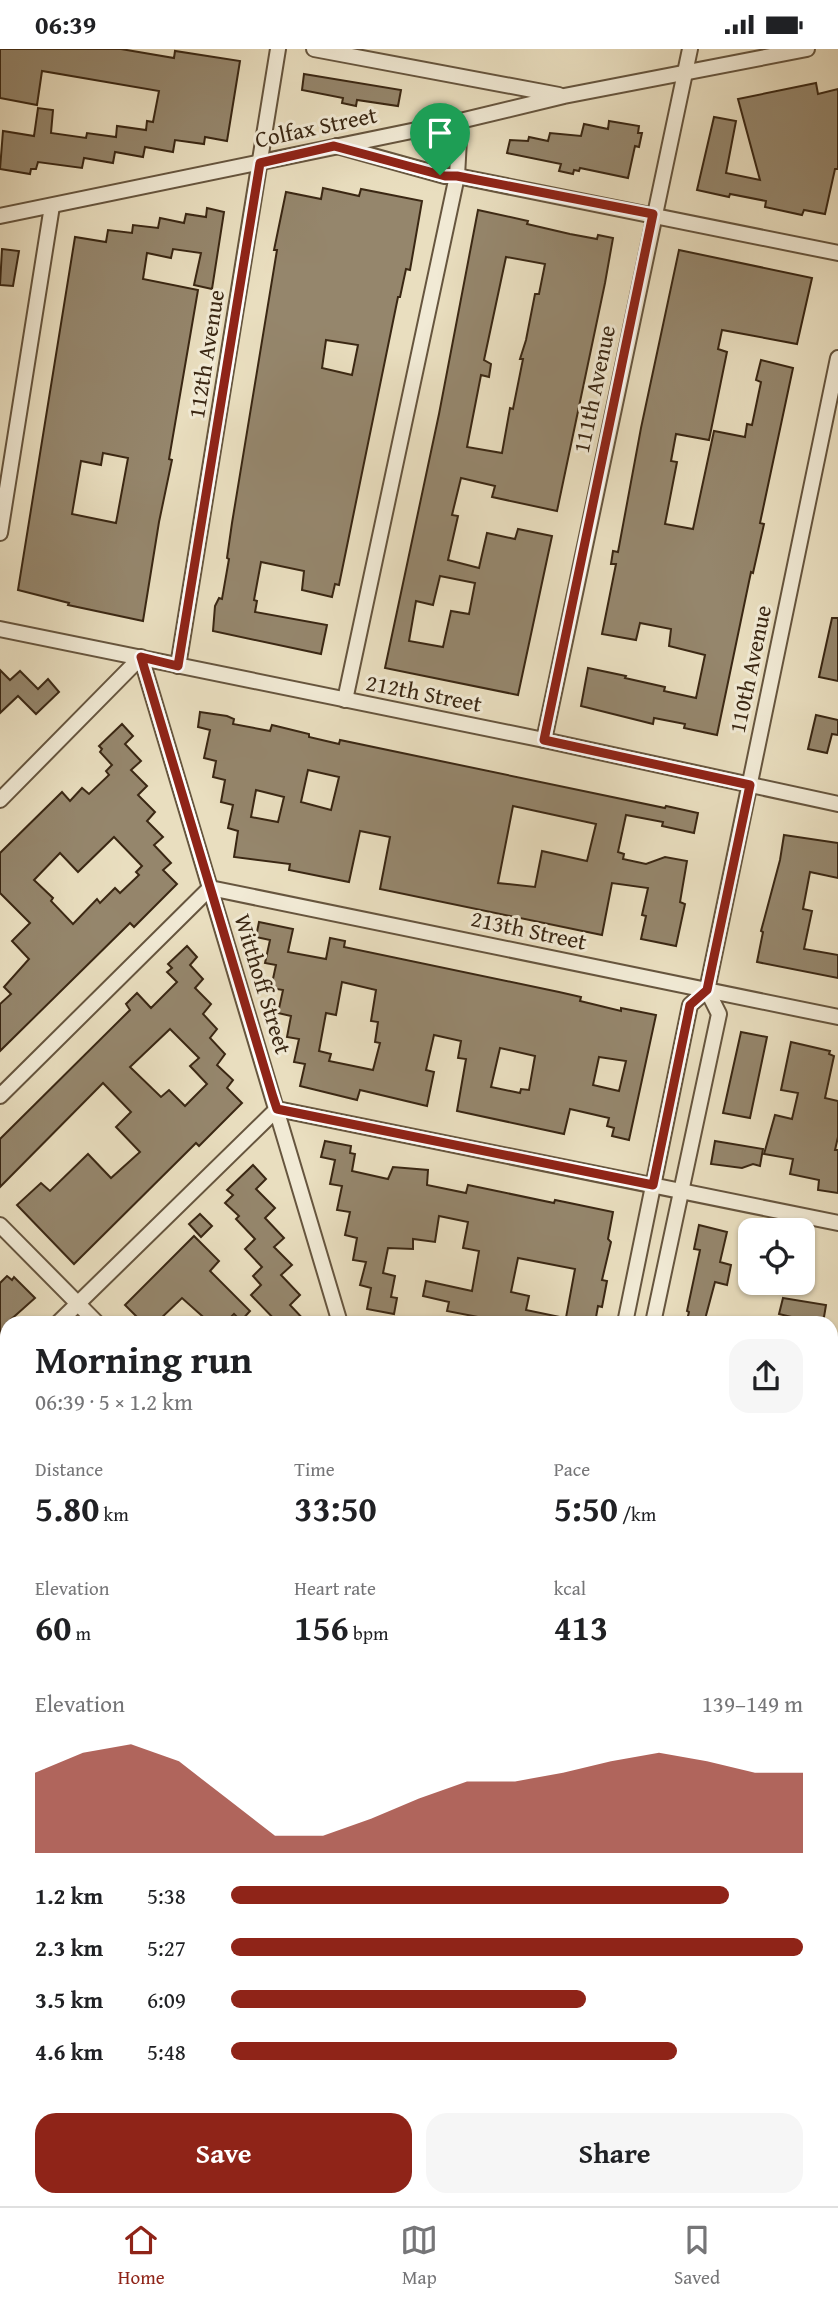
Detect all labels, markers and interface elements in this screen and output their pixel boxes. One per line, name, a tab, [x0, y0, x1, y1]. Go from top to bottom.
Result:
text: 06:39	[35, 5, 96, 44]
street label: Colfax Street	[252, 97, 380, 156]
pin	[410, 103, 470, 175]
icon: arrive	[421, 114, 459, 152]
street label: 112th Avenue	[179, 287, 232, 421]
street label: 111th Avenue	[564, 322, 623, 456]
street label: 110th Avenue	[720, 602, 779, 736]
street label: 212th Street	[363, 665, 485, 720]
street label: 213th Street	[468, 901, 590, 958]
street label: Witthoff Street	[227, 910, 300, 1058]
map controls	[738, 1218, 815, 1295]
button: locate	[738, 1218, 815, 1295]
text: Morning run	[35, 1331, 252, 1387]
button: share	[729, 1339, 803, 1413]
text: 06:39 · 5 × 1.2 km	[35, 1385, 193, 1418]
text: Distance	[35, 1455, 103, 1483]
text: Time	[294, 1455, 335, 1483]
text: Pace	[554, 1455, 590, 1483]
text: 5.80	[35, 1483, 99, 1534]
text: 33:50	[294, 1483, 377, 1534]
text: 5:50	[554, 1483, 618, 1534]
text: km	[99, 1500, 129, 1528]
text: /km	[618, 1500, 656, 1528]
text: Elevation	[35, 1574, 109, 1602]
text: Heart rate	[294, 1574, 376, 1602]
text: kcal	[554, 1574, 586, 1602]
text: 60	[35, 1602, 71, 1653]
text: 156	[294, 1602, 349, 1653]
text: 413	[554, 1602, 608, 1653]
text: m	[71, 1619, 91, 1647]
text: bpm	[349, 1619, 389, 1647]
text: Elevation	[35, 1687, 125, 1720]
text: 139–149 m	[702, 1687, 803, 1720]
text: 1.2 km	[35, 1879, 103, 1912]
text: 5:38	[147, 1879, 186, 1912]
text: 2.3 km	[35, 1931, 103, 1964]
text: 5:27	[147, 1931, 186, 1964]
text: 3.5 km	[35, 1983, 103, 2016]
text: 6:09	[147, 1983, 186, 2016]
text: 4.6 km	[35, 2035, 103, 2068]
text: 5:48	[147, 2035, 186, 2068]
button: Save	[35, 2113, 412, 2193]
button: Share	[426, 2113, 803, 2193]
tab: Home	[118, 2221, 165, 2291]
tab: Map	[400, 2221, 438, 2291]
tab: Saved	[674, 2221, 720, 2291]

